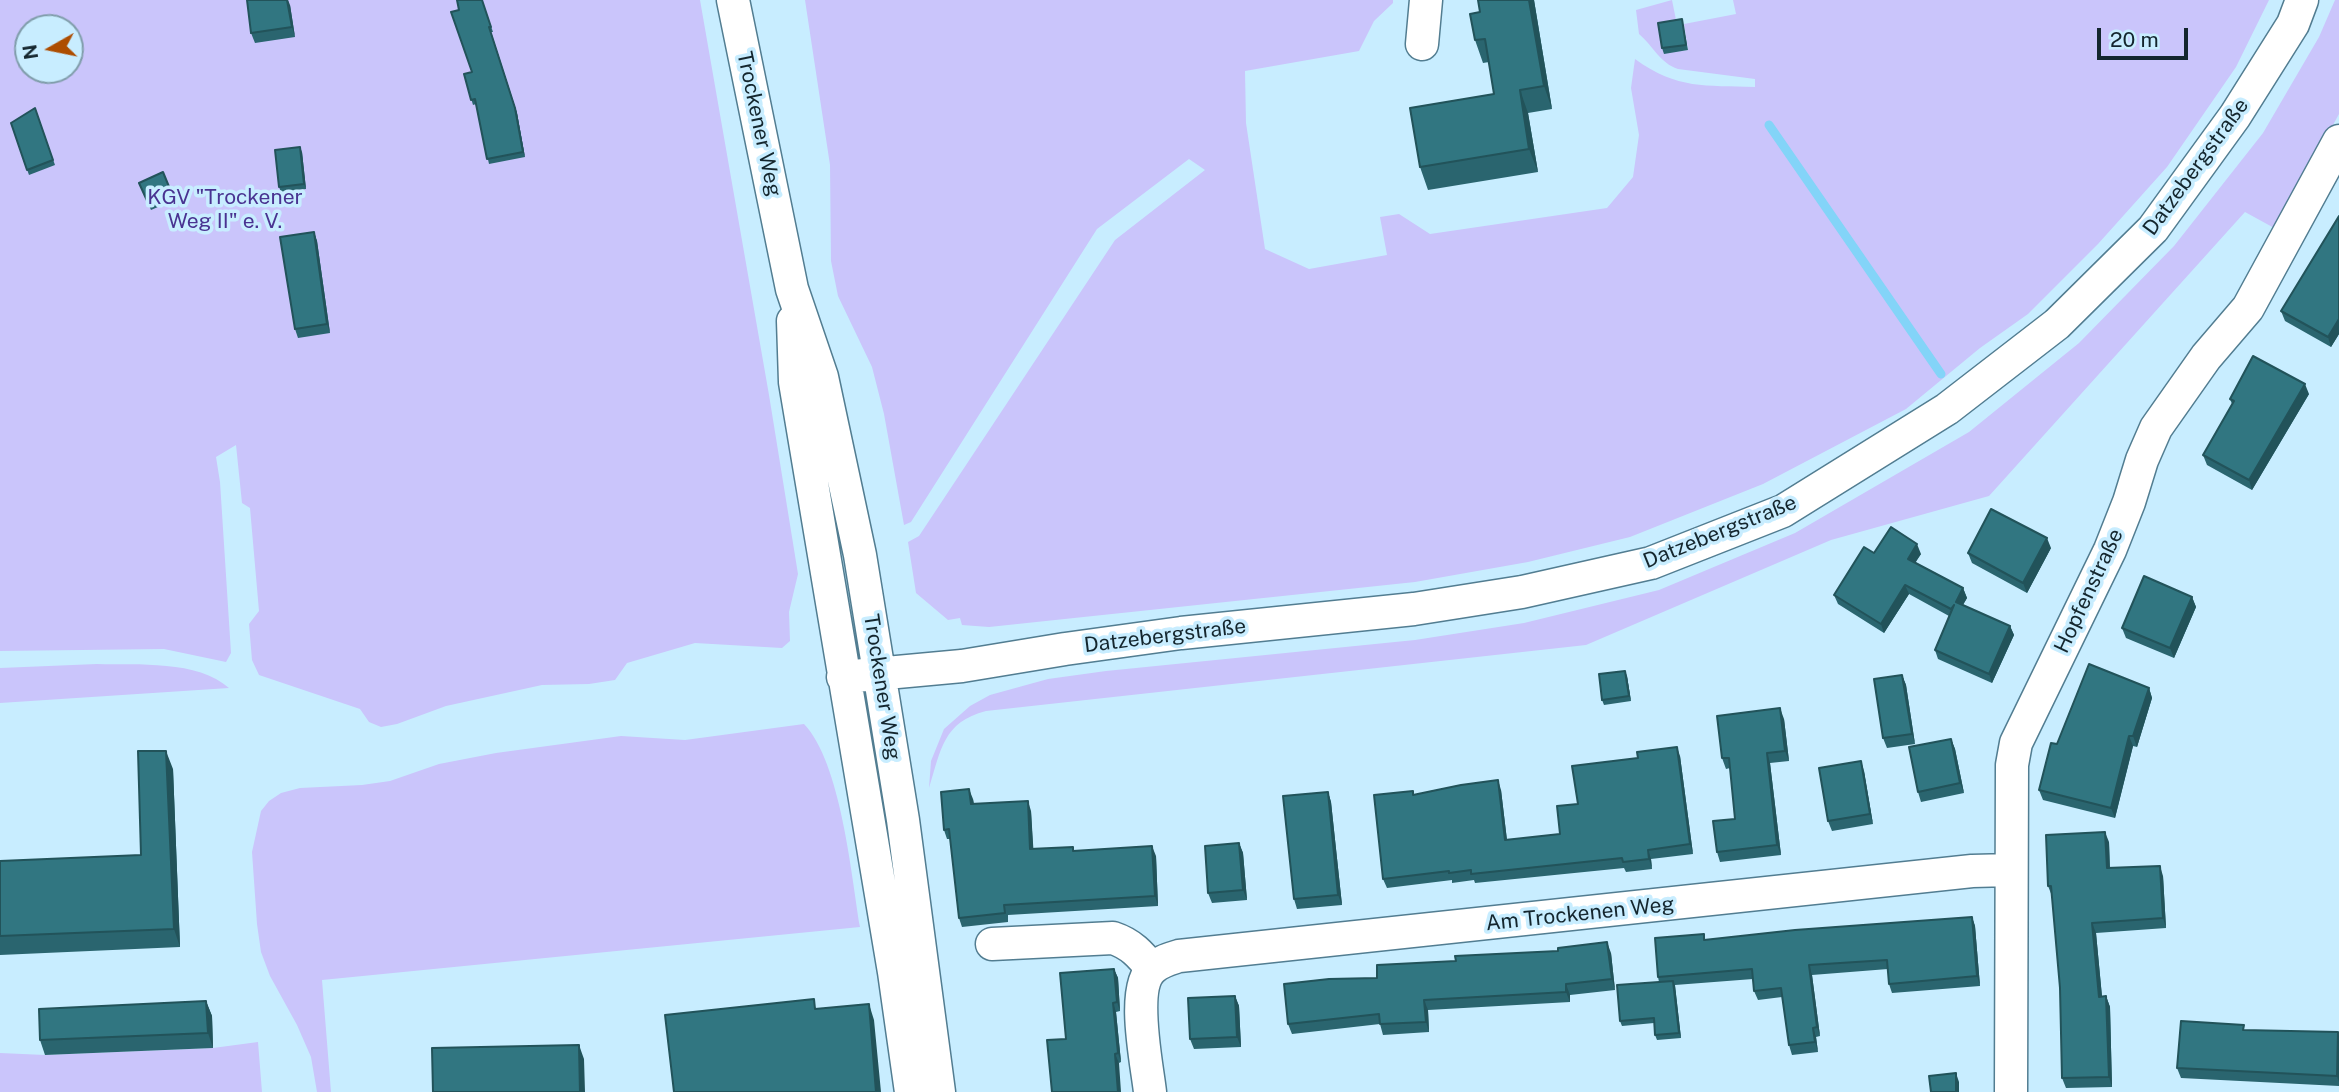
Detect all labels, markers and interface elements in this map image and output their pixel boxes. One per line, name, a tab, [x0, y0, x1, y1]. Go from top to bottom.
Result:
north arrow	[14, 14, 84, 84]
scale bar	[2101, 14, 2192, 58]
text: 20 m	[2110, 27, 2159, 52]
text: N	[18, 43, 42, 61]
street label: Trockener Weg	[731, 49, 787, 199]
street label: Datzebergstraße	[2138, 94, 2254, 240]
park label: KGV "Trockener Weg II" e. V.	[147, 185, 303, 235]
street label: Datzebergstraße	[1640, 490, 1800, 574]
street label: Hopfenstraße	[2049, 525, 2129, 657]
street label: Trockener Weg	[858, 612, 906, 762]
street label: Datzebergstraße	[1083, 614, 1247, 658]
street label: Am Trockenen Weg	[1484, 892, 1676, 936]

